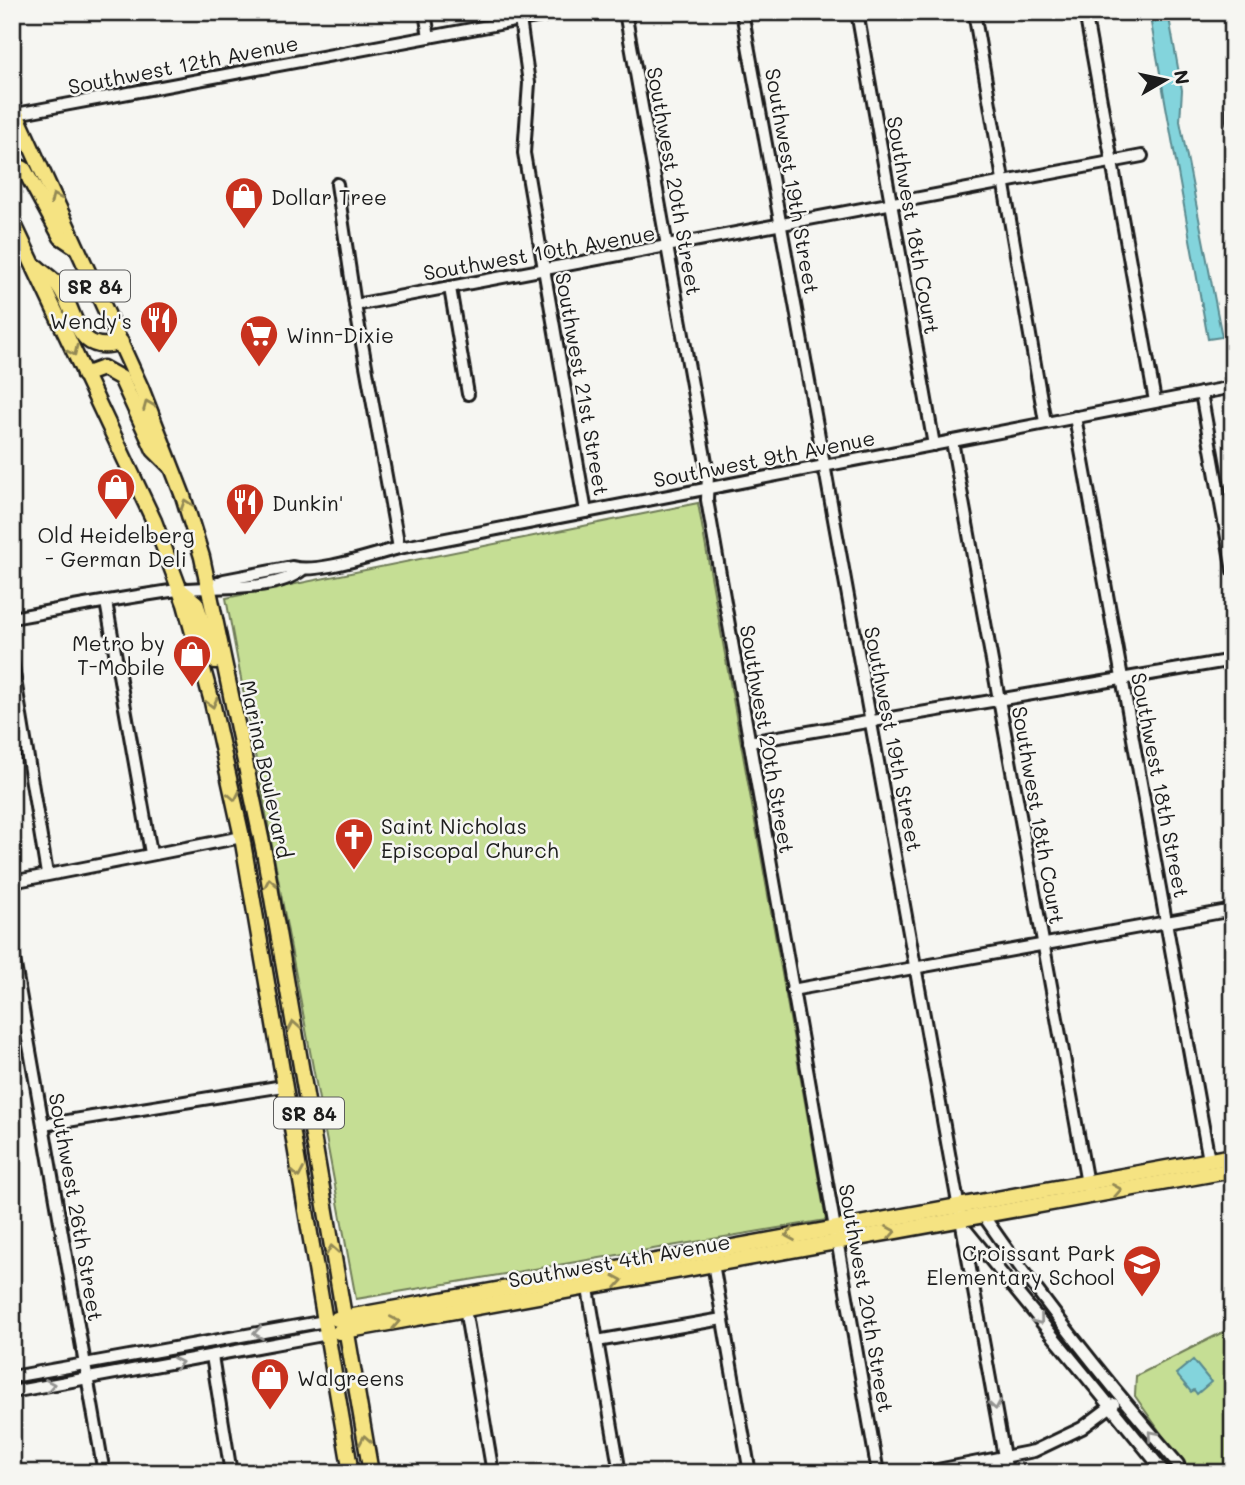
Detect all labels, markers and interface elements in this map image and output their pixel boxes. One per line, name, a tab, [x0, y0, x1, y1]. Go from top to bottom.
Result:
street label: Southwest 12th Avenue	[66, 28, 300, 100]
north arrow	[1130, 46, 1200, 116]
street label: Southwest 20th Street	[642, 65, 708, 297]
street label: Southwest 19th Street	[760, 66, 826, 296]
text: N	[1169, 68, 1196, 86]
street label: Southwest 18th Court	[882, 114, 946, 336]
shop icon: Dollar Tree	[223, 175, 265, 230]
place label: Dollar Tree	[271, 183, 387, 210]
one-way arrow	[49, 193, 63, 205]
street label: Southwest 10th Avenue	[421, 218, 657, 286]
road number: SR 84	[60, 270, 130, 302]
street label: Southwest 21st Street	[550, 270, 616, 498]
restaurant icon: Wendy's	[138, 299, 180, 354]
place label: Wendy's	[50, 307, 132, 334]
supermarket icon: Winn-Dixie	[238, 313, 280, 368]
place label: Winn-Dixie	[286, 321, 394, 348]
one-way arrow	[65, 344, 79, 356]
one-way arrow	[142, 400, 156, 413]
street label: Southwest 9th Avenue	[651, 423, 877, 493]
shop icon: Old Heidelberg - German Deli	[95, 466, 137, 521]
restaurant icon: Dunkin'	[224, 481, 266, 536]
place label: Dunkin'	[272, 489, 343, 516]
one-way arrow	[180, 498, 194, 511]
place label: Old Heidelberg - German Deli	[37, 521, 195, 572]
street label: Southwest 20th Street	[735, 623, 801, 855]
street label: Southwest 19th Street	[859, 624, 929, 854]
place label: Metro by T-Mobile	[72, 629, 165, 680]
shop icon: Metro by T-Mobile	[171, 633, 213, 688]
street label: Southwest 18th Street	[1126, 670, 1196, 900]
street label: Marina Boulevard	[235, 677, 299, 861]
one-way arrow	[204, 697, 218, 709]
street label: Southwest 18th Court	[1007, 704, 1071, 926]
one-way arrow	[225, 790, 240, 802]
place label: Saint Nicholas Episcopal Church	[381, 812, 559, 863]
church icon: Saint Nicholas Episcopal Church	[333, 816, 375, 871]
one-way arrow	[263, 877, 278, 889]
one-way arrow	[287, 1020, 302, 1032]
street label: Southwest 26th Street	[44, 1091, 110, 1323]
road number: SR 84	[274, 1098, 344, 1128]
one-way arrow	[290, 1167, 305, 1178]
street label: Southwest 20th Street	[834, 1182, 900, 1414]
one-way arrow	[1111, 1183, 1123, 1198]
one-way arrow	[885, 1225, 896, 1240]
street label: Southwest 4th Avenue	[506, 1227, 732, 1293]
one-way arrow	[784, 1227, 796, 1242]
place label: Croissant Park Elementary School	[927, 1239, 1115, 1290]
school or university icon: Croissant Park Elementary School	[1121, 1243, 1163, 1298]
one-way arrow	[325, 1244, 340, 1256]
one-way arrow	[613, 1274, 624, 1289]
one-way arrow	[1031, 1312, 1043, 1325]
one-way arrow	[389, 1315, 401, 1330]
one-way arrow	[252, 1325, 264, 1340]
one-way arrow	[172, 1356, 184, 1371]
shop icon: Walgreens	[249, 1356, 291, 1411]
place label: Walgreens	[297, 1364, 404, 1391]
one-way arrow	[44, 1378, 56, 1393]
one-way arrow	[987, 1399, 1002, 1411]
one-way arrow	[1148, 1430, 1160, 1443]
one-way arrow	[359, 1434, 374, 1446]

